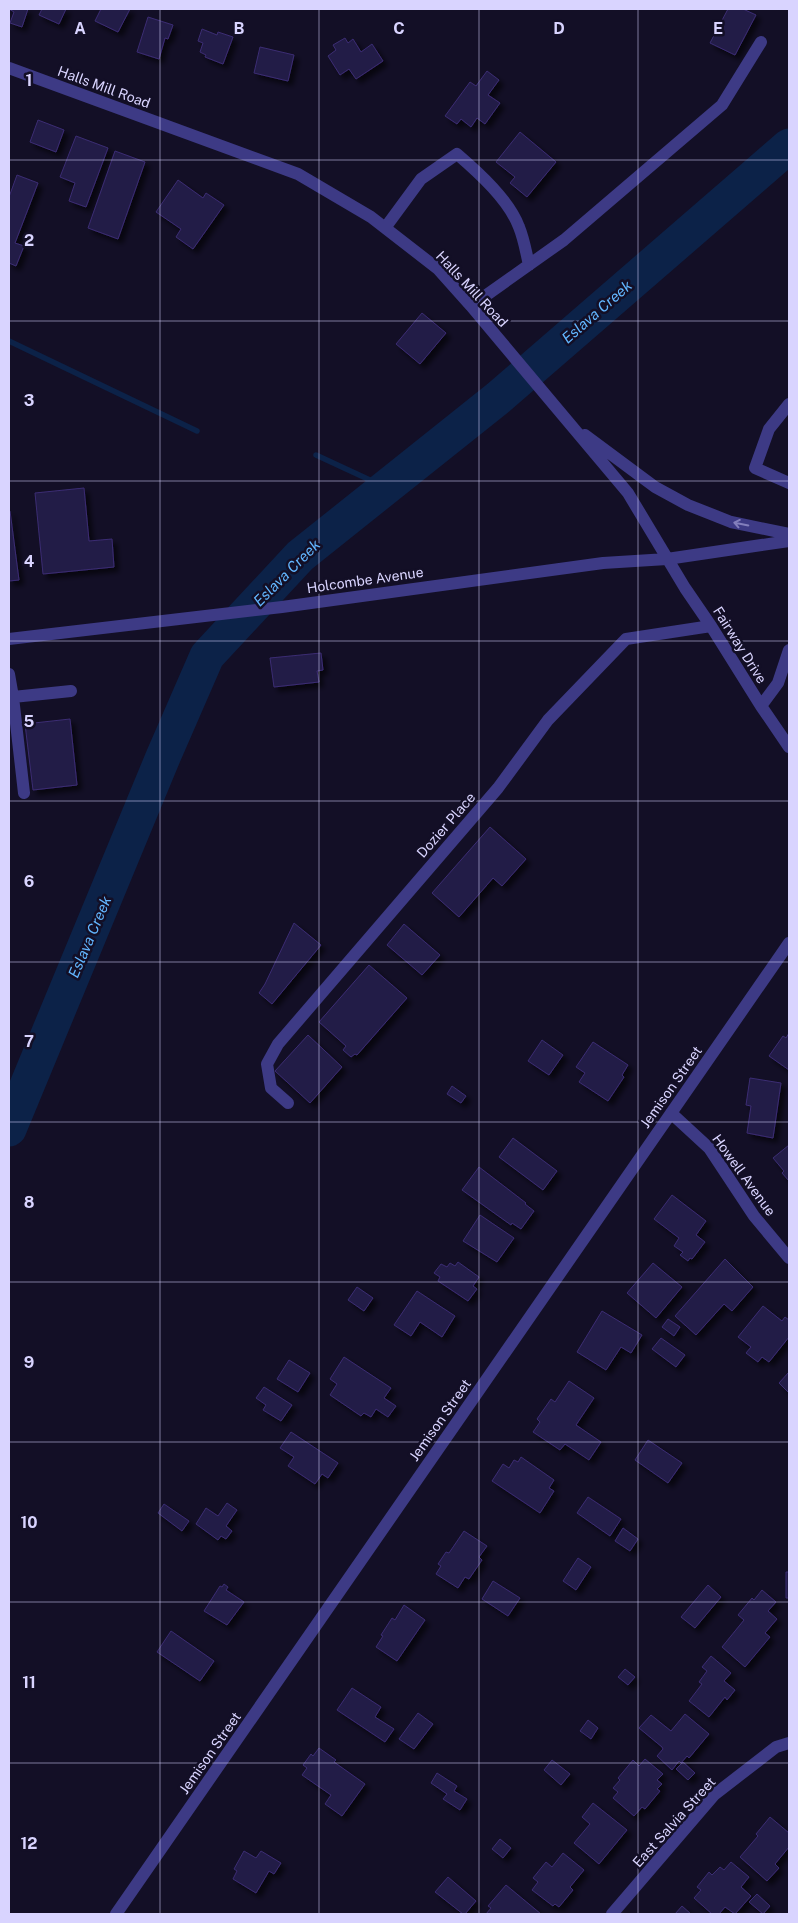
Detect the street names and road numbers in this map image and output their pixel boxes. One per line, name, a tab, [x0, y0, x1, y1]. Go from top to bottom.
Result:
street label: Halls Mill Road	[55, 63, 153, 111]
street label: Halls Mill Road	[433, 248, 511, 330]
street label: Holcombe Avenue	[306, 564, 424, 596]
street label: Fairway Drive	[710, 604, 770, 686]
street label: Dozier Place	[413, 789, 479, 861]
street label: Jemison Street	[637, 1043, 705, 1131]
street label: Howell Avenue	[709, 1131, 779, 1219]
street label: Jemison Street	[406, 1376, 474, 1464]
street label: Jemison Street	[176, 1709, 244, 1797]
street label: East Salvia Street	[629, 1774, 719, 1870]

